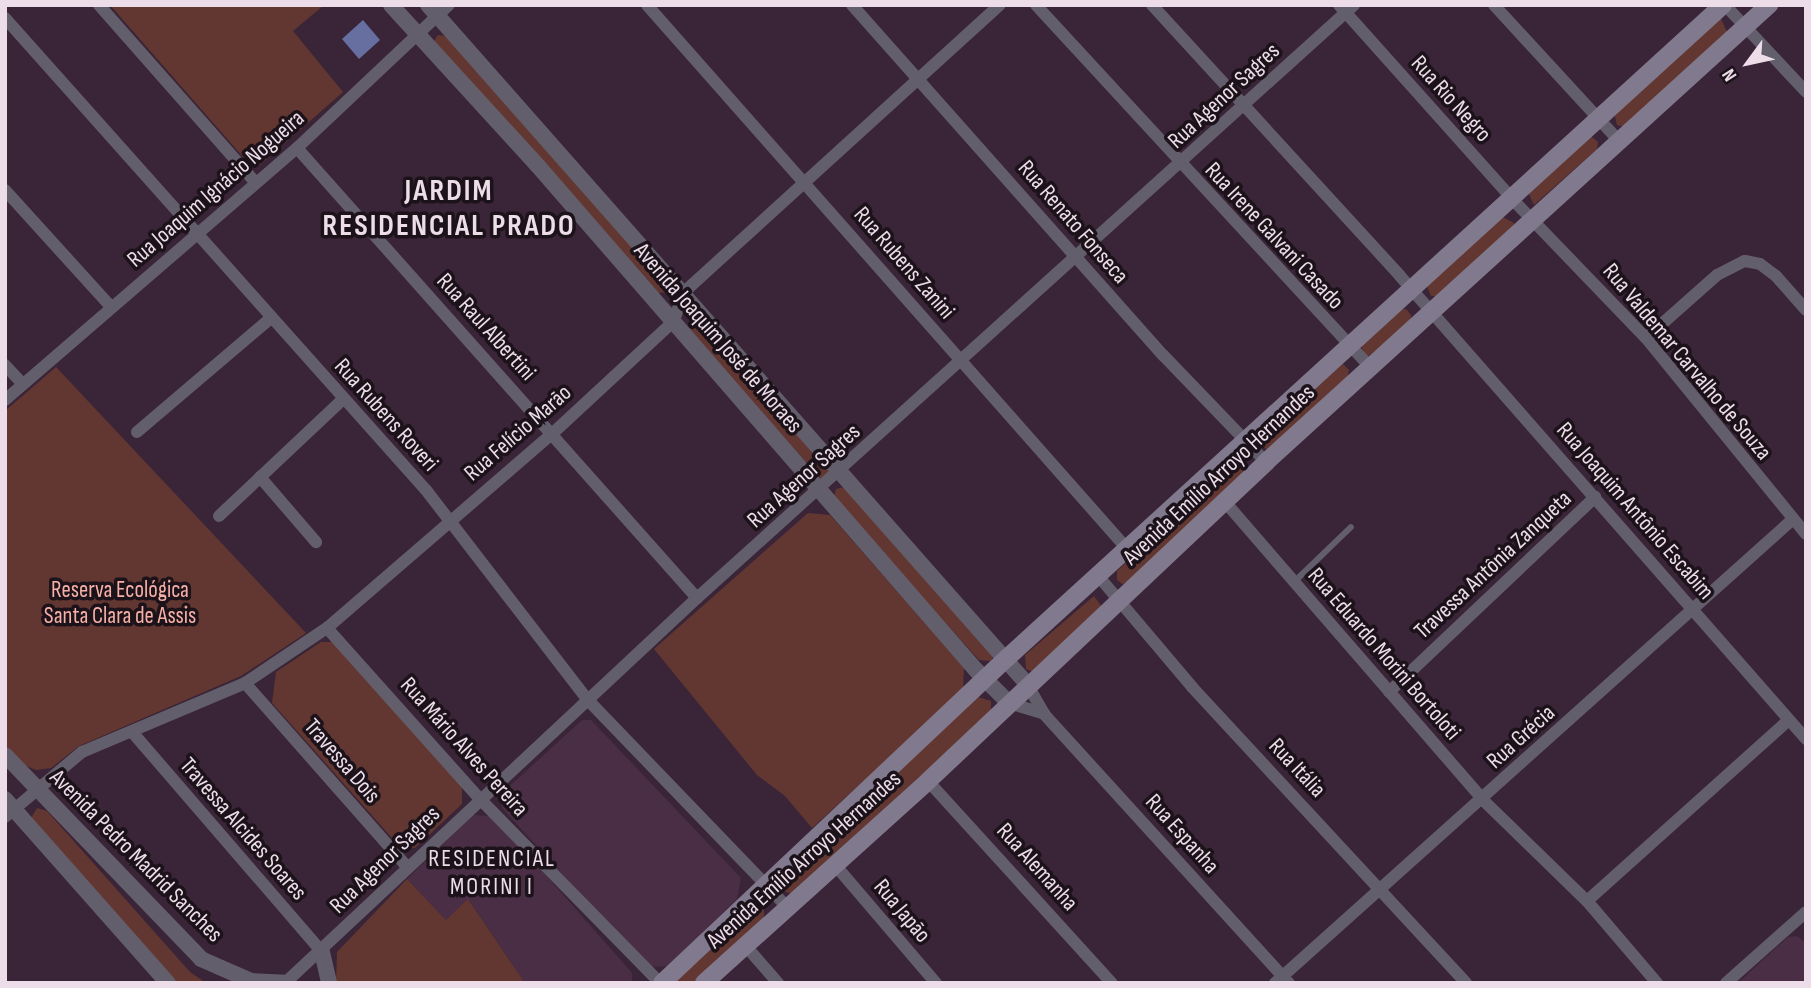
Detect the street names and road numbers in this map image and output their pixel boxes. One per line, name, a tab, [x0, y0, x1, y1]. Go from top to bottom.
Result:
street label: Rua Agenor Sagres	[1162, 37, 1286, 155]
street label: Rua Rio Negro	[1405, 50, 1497, 148]
street label: Rua Joaquim Ignácio Nogueira	[122, 105, 310, 273]
street label: Rua Renato Fonseca	[1012, 155, 1134, 289]
street label: Rua Irene Galvani Casado	[1199, 157, 1349, 315]
street label: Rua Rubens Zanini	[848, 201, 960, 325]
street label: Avenida Joaquim José de Moraes	[628, 237, 808, 439]
street label: Rua Valdemar Carvalho de Souza	[1597, 258, 1777, 466]
street label: Rua Raul Albertini	[431, 268, 541, 386]
street label: Rua Rubens Roveri	[328, 353, 444, 477]
street label: Rua Felício Marão	[459, 379, 577, 487]
street label: Avenida Emílio Arroyo Hernandes	[1117, 379, 1321, 571]
street label: Rua Joaquim Antônio Escabim	[1551, 417, 1719, 605]
street label: Rua Agenor Sagres	[742, 418, 866, 534]
street label: Travessa Antônia Zanqueta	[1409, 485, 1577, 645]
street label: Rua Eduardo Morini Bortoloti	[1302, 562, 1466, 746]
street label: Rua Mário Alves Pereira	[394, 672, 534, 822]
street label: Rua Grécia	[1481, 699, 1561, 775]
street label: Travessa Dois	[298, 713, 386, 809]
street label: Rua Itália	[1263, 733, 1331, 803]
street label: Travessa Alcides Soares	[174, 752, 312, 906]
street label: Avenida Pedro Madrid Sanches	[44, 764, 228, 948]
street label: Avenida Emílio Arroyo Hernandes	[701, 765, 907, 955]
street label: Rua Espanha	[1139, 789, 1225, 879]
street label: Rua Agenor Sagres	[324, 801, 446, 919]
street label: Rua Alemanha	[990, 817, 1084, 917]
street label: Rua Japão	[868, 874, 936, 948]

